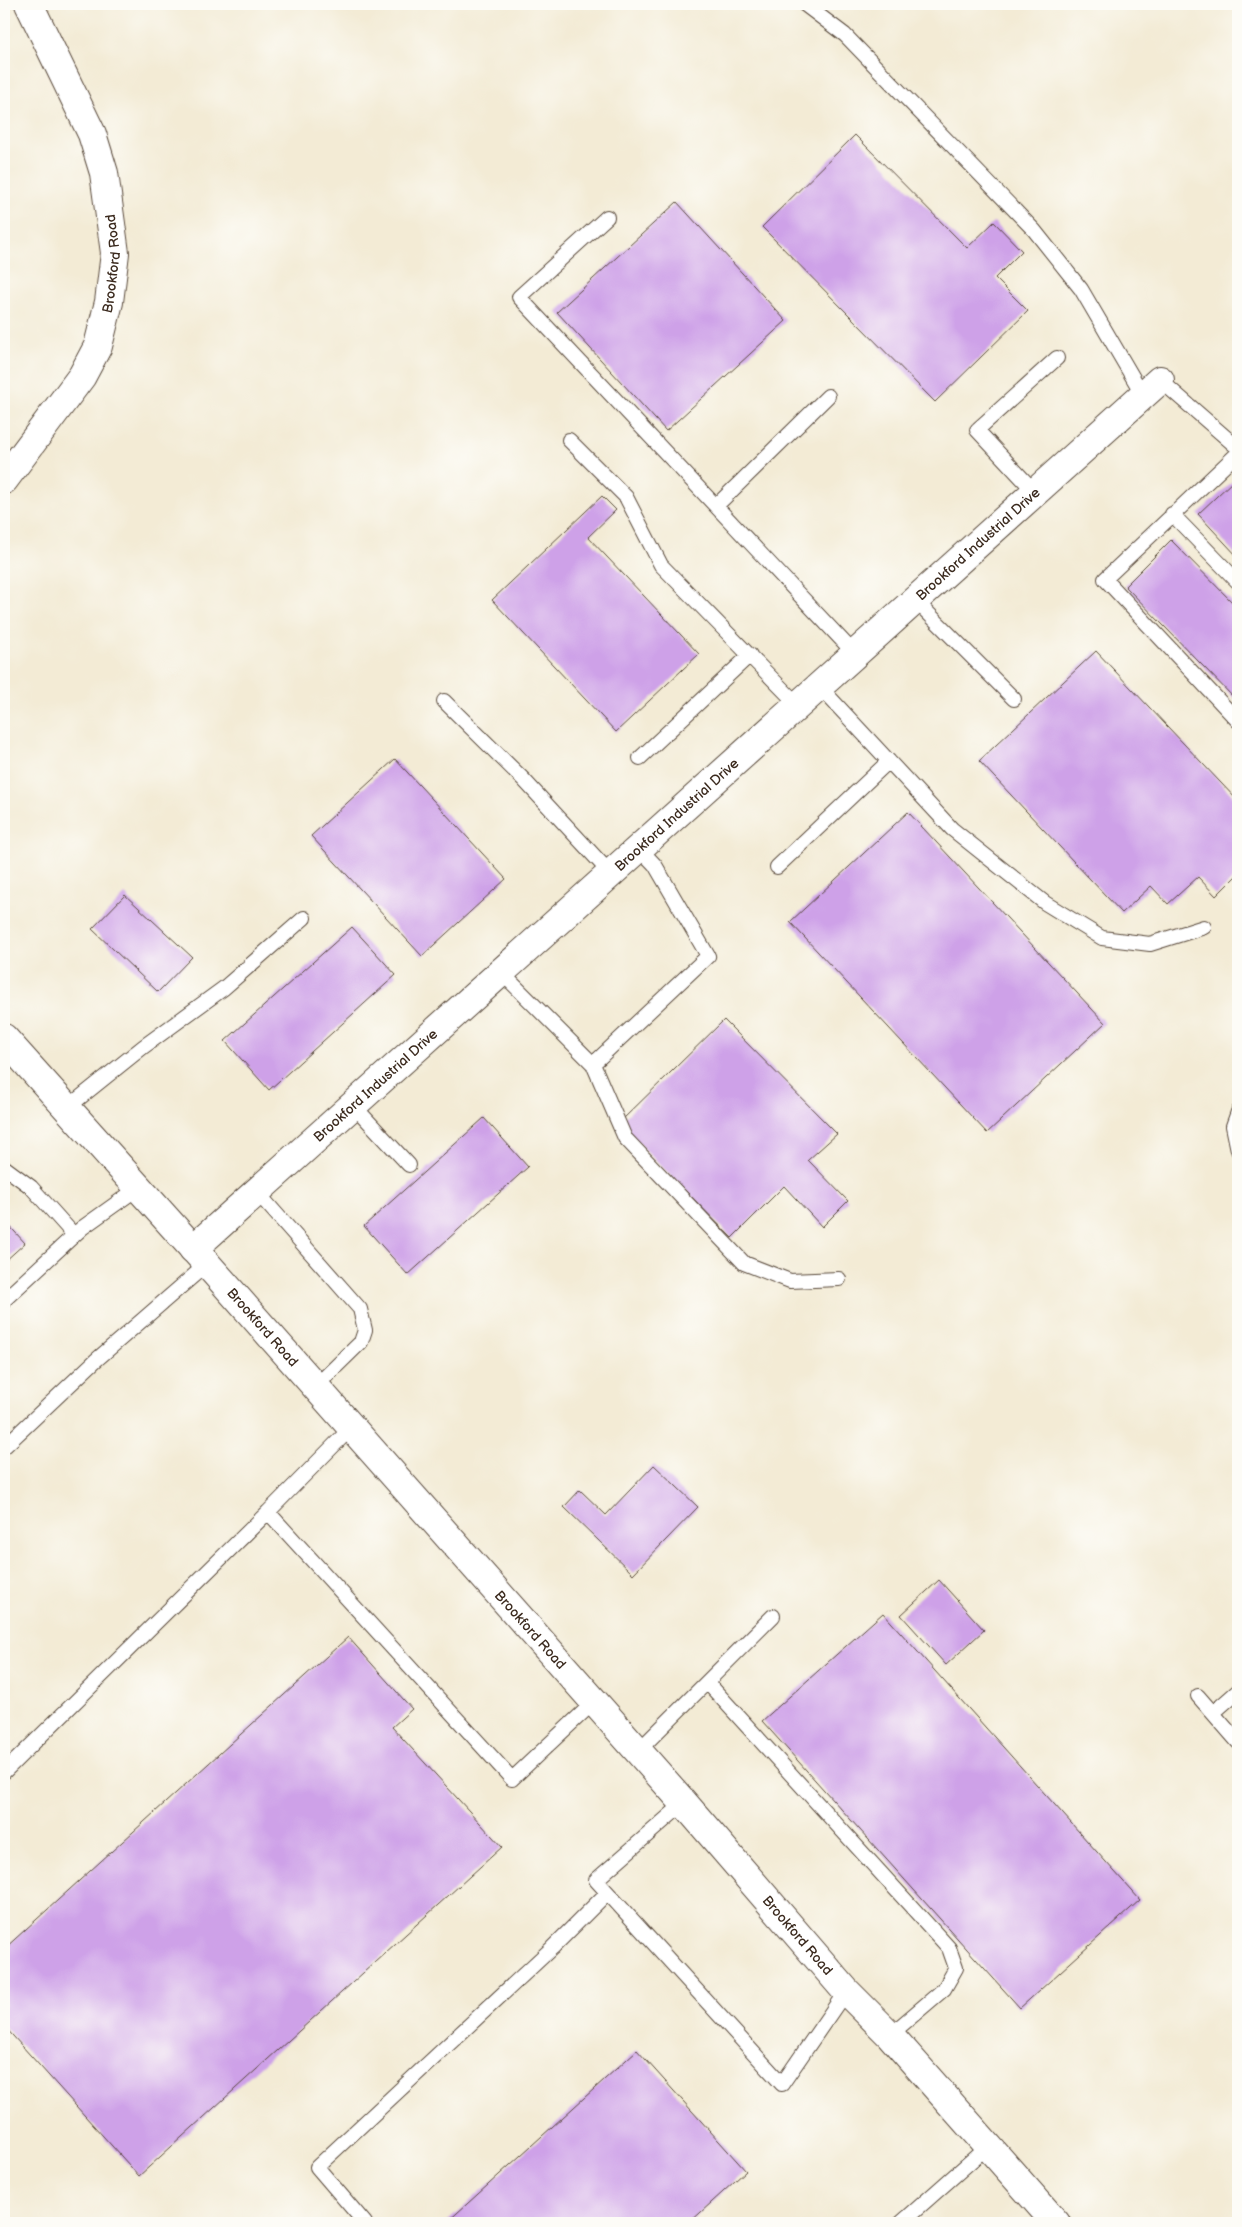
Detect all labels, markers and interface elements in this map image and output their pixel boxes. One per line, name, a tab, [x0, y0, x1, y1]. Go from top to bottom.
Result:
street label: Brookford Road	[99, 213, 124, 315]
street label: Brookford Industrial Drive	[912, 484, 1044, 604]
street label: Brookford Industrial Drive	[611, 755, 742, 875]
street label: Brookford Industrial Drive	[310, 1025, 441, 1146]
street label: Brookford Road	[223, 1285, 302, 1370]
street label: Brookford Road	[491, 1587, 569, 1673]
street label: Brookford Road	[759, 1892, 836, 1979]

